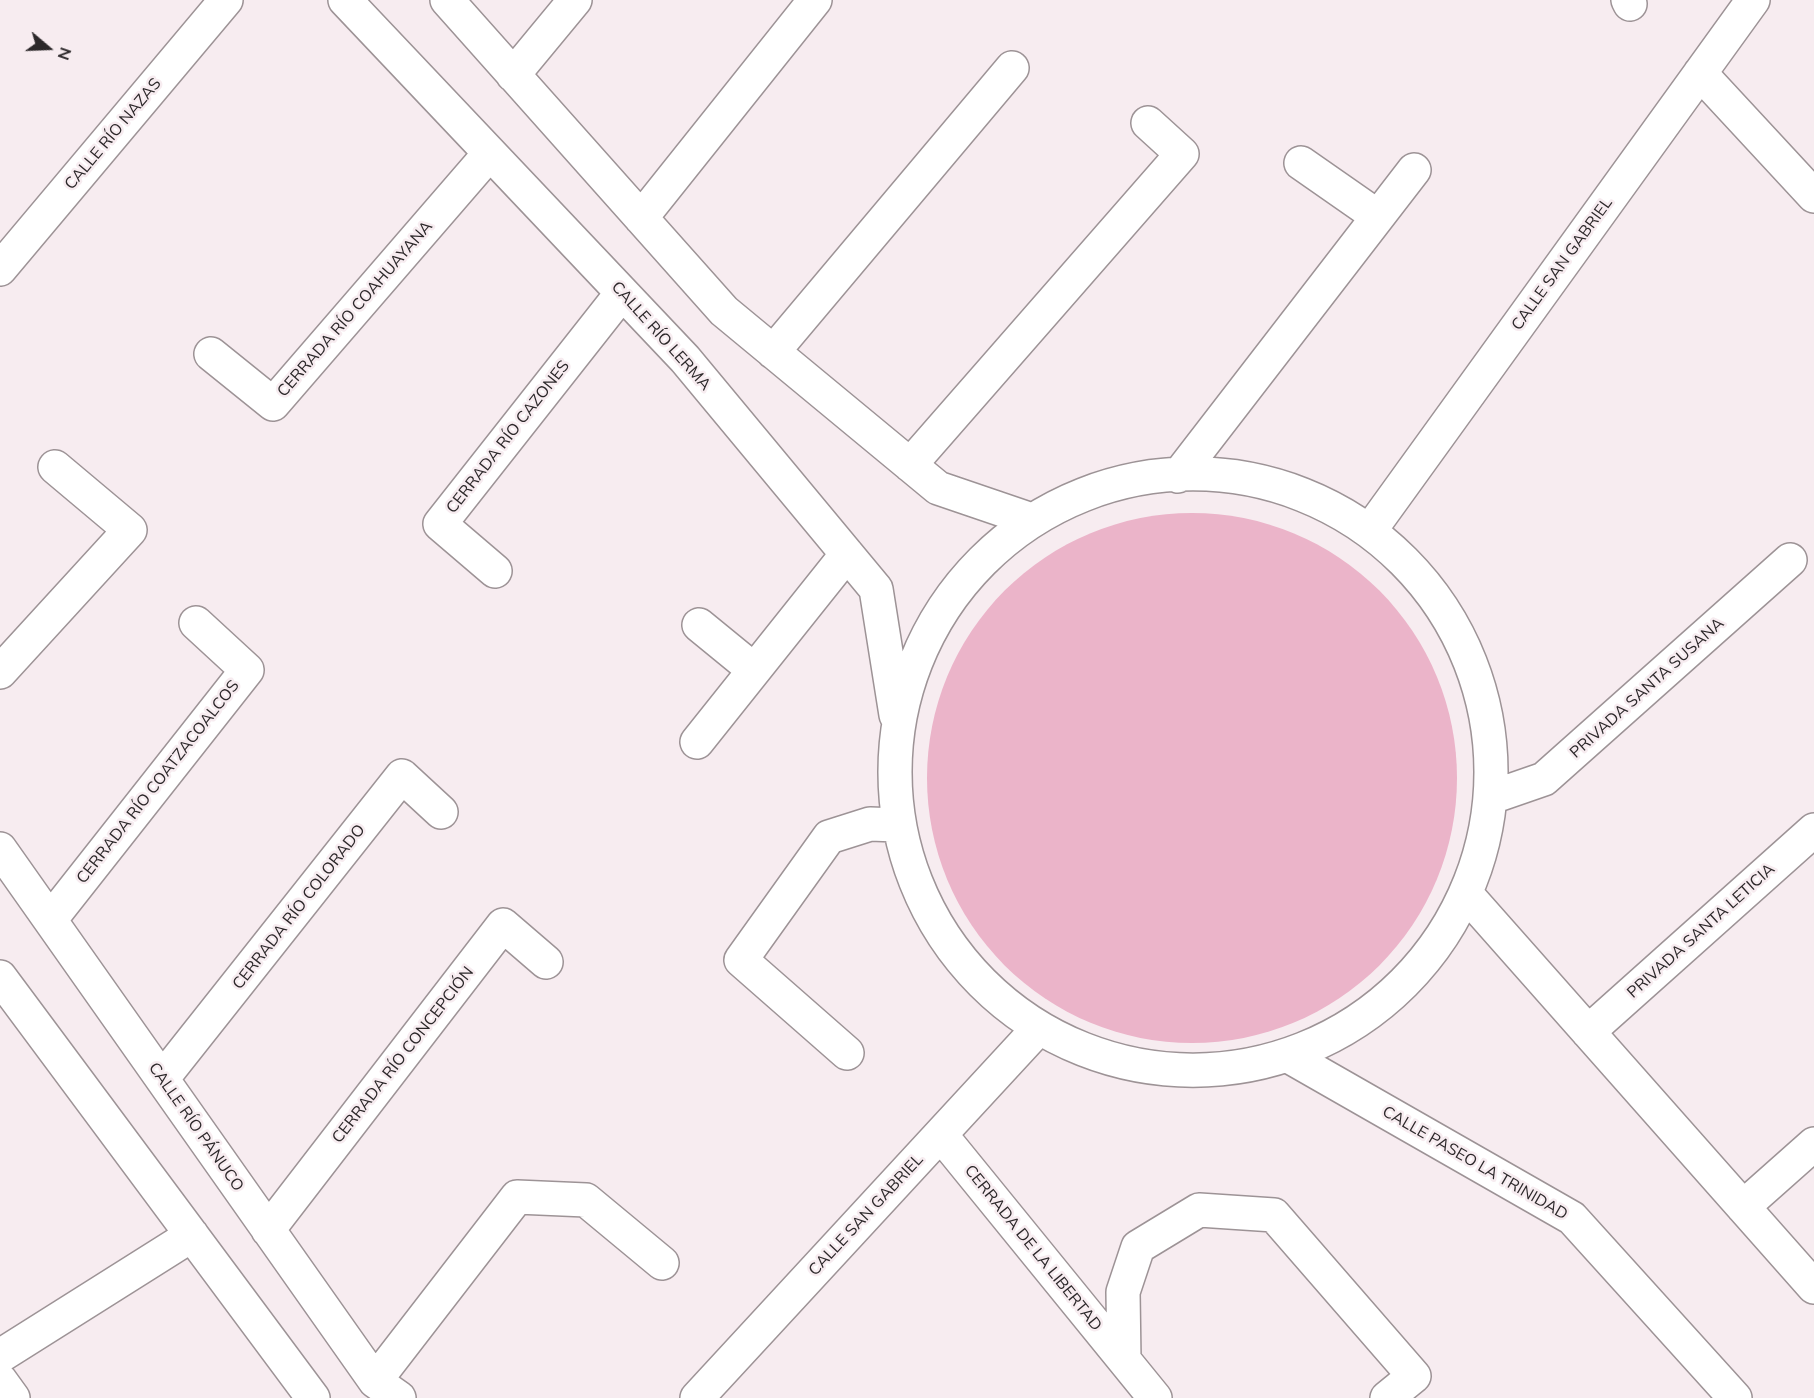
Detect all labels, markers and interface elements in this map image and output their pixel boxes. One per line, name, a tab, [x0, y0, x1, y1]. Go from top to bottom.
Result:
north arrow	[18, 18, 78, 78]
text: N	[54, 45, 76, 63]
street label: CALLE RÍO NAZAS	[61, 74, 165, 194]
street label: CALLE SAN GABRIEL	[1508, 194, 1616, 334]
street label: CERRADA RÍO COAHUAYANA	[273, 217, 437, 401]
street label: CALLE RÍO LERMA	[607, 278, 715, 394]
street label: CERRADA RÍO CAZONES	[442, 357, 574, 517]
street label: PRIVADA SANTA SUSANA	[1566, 614, 1728, 762]
street label: CERRADA RÍO COATZACOALCOS	[73, 676, 243, 888]
street label: CERRADA RÍO COLORADO	[229, 821, 369, 993]
street label: PRIVADA SANTA LETICIA	[1623, 860, 1779, 1002]
street label: CERRADA RÍO CONCEPCIÓN	[328, 963, 478, 1147]
street label: CALLE RÍO PÁNUCO	[144, 1059, 248, 1195]
street label: CALLE PASEO LA TRINIDAD	[1379, 1102, 1571, 1224]
street label: CALLE SAN GABRIEL	[805, 1150, 927, 1280]
street label: CERRADA DE LA LIBERTAD	[960, 1161, 1106, 1335]

